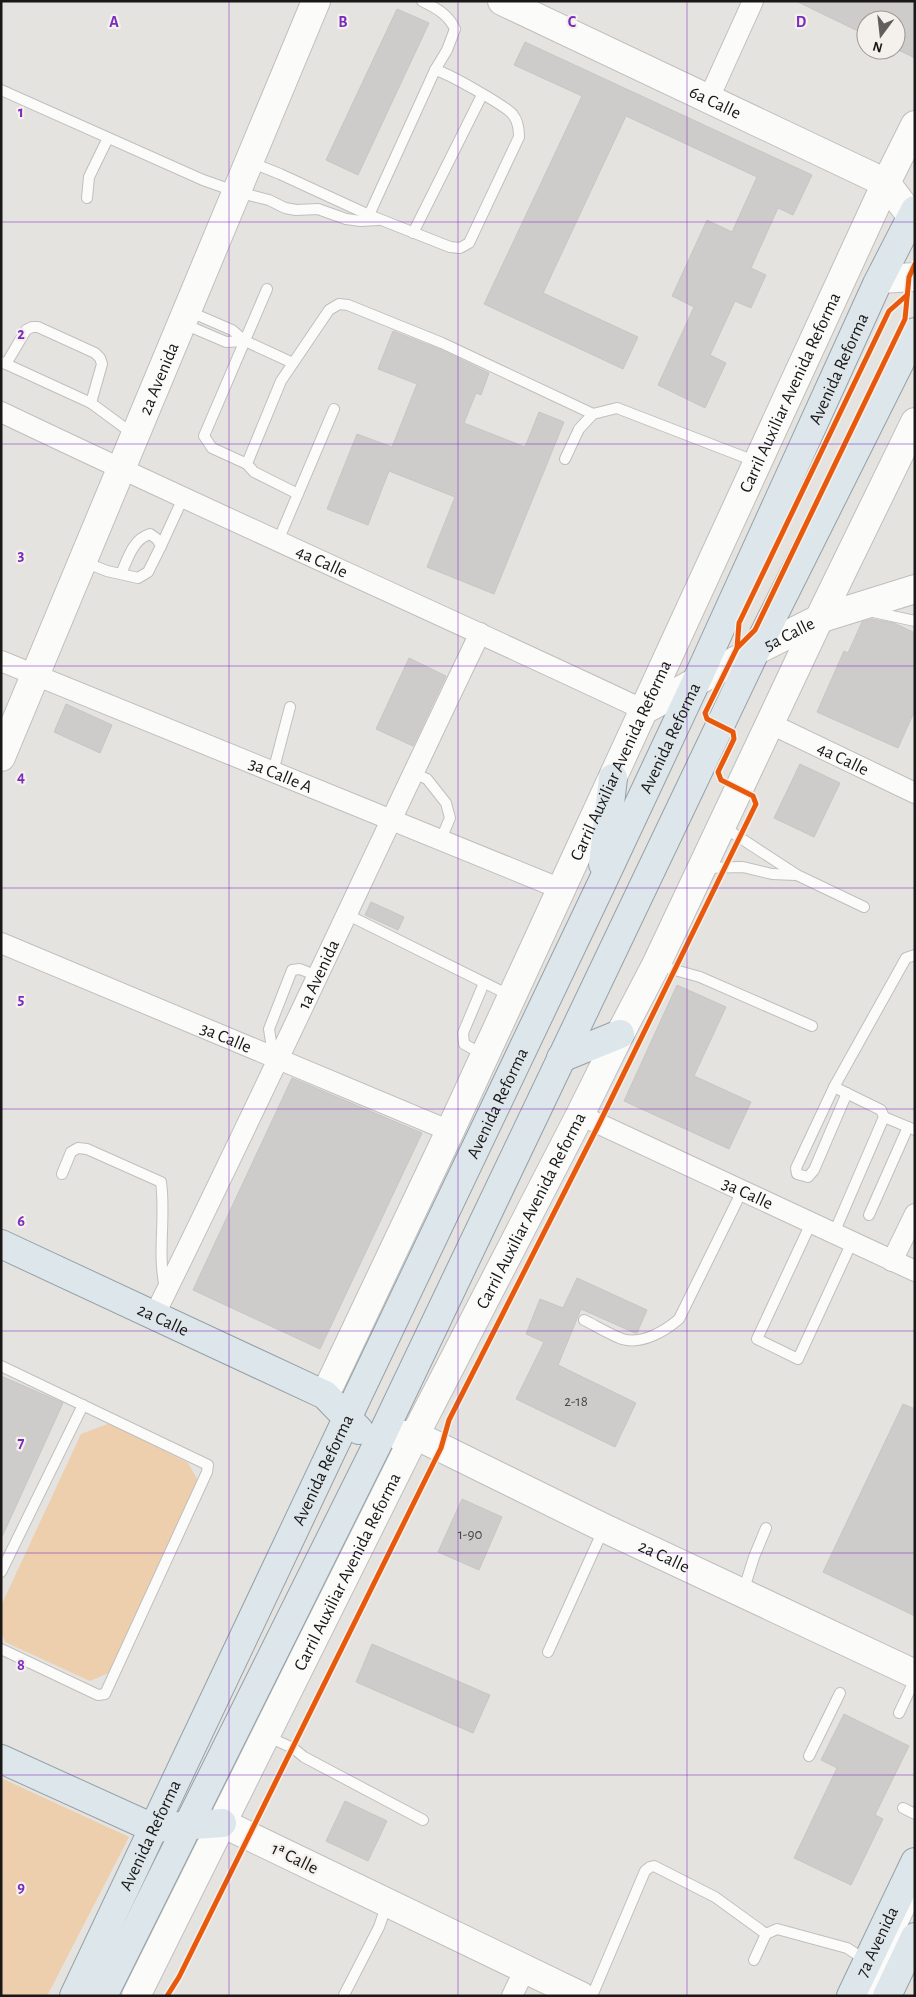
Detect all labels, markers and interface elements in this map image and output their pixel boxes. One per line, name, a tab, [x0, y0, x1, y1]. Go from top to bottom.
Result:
north arrow	[856, 10, 906, 60]
text: A	[109, 14, 119, 30]
text: B	[338, 14, 348, 30]
text: C	[568, 14, 577, 30]
text: D	[796, 14, 807, 30]
text: N	[871, 39, 884, 55]
street label: 6a Calle	[686, 83, 743, 123]
text: 1	[18, 104, 24, 120]
street label: Carril Auxiliar Avenida Reforma	[737, 290, 844, 496]
street label: Avenida Reforma	[806, 311, 872, 427]
text: 2	[17, 326, 25, 342]
street label: 2a Avenida	[137, 340, 183, 418]
street label: 4a Calle	[293, 543, 350, 582]
text: 3	[18, 547, 25, 563]
street label: 5a Calle	[762, 615, 818, 655]
street label: Carril Auxiliar Avenida Reforma	[568, 658, 675, 864]
street label: Avenida Reforma	[637, 680, 704, 797]
street label: 4a Calle	[814, 739, 871, 779]
street label: 3a Calle A	[246, 755, 315, 797]
text: 4	[17, 769, 25, 785]
street label: 1a Avenida	[295, 937, 343, 1012]
text: 5	[18, 991, 25, 1007]
street label: 3a Calle	[197, 1019, 254, 1057]
street label: Avenida Reforma	[464, 1046, 532, 1162]
street label: Carril Auxiliar Avenida Reforma	[474, 1110, 590, 1312]
street label: 3a Calle	[719, 1175, 775, 1213]
text: 6	[17, 1213, 25, 1229]
street label: 2a Calle	[134, 1301, 191, 1340]
house number: 2-18	[564, 1394, 588, 1409]
street label: Avenida Reforma	[290, 1412, 357, 1528]
text: 7	[18, 1435, 25, 1451]
street label: Carril Auxiliar Avenida Reforma	[291, 1470, 405, 1674]
house number: 1-90	[458, 1527, 482, 1542]
street label: 2a Calle	[635, 1537, 692, 1577]
text: 8	[17, 1657, 25, 1673]
street label: Avenida Reforma	[117, 1777, 185, 1894]
street label: 1ª Calle	[268, 1840, 321, 1878]
text: 9	[17, 1879, 25, 1895]
street label: 7a Avenida	[853, 1904, 902, 1980]

